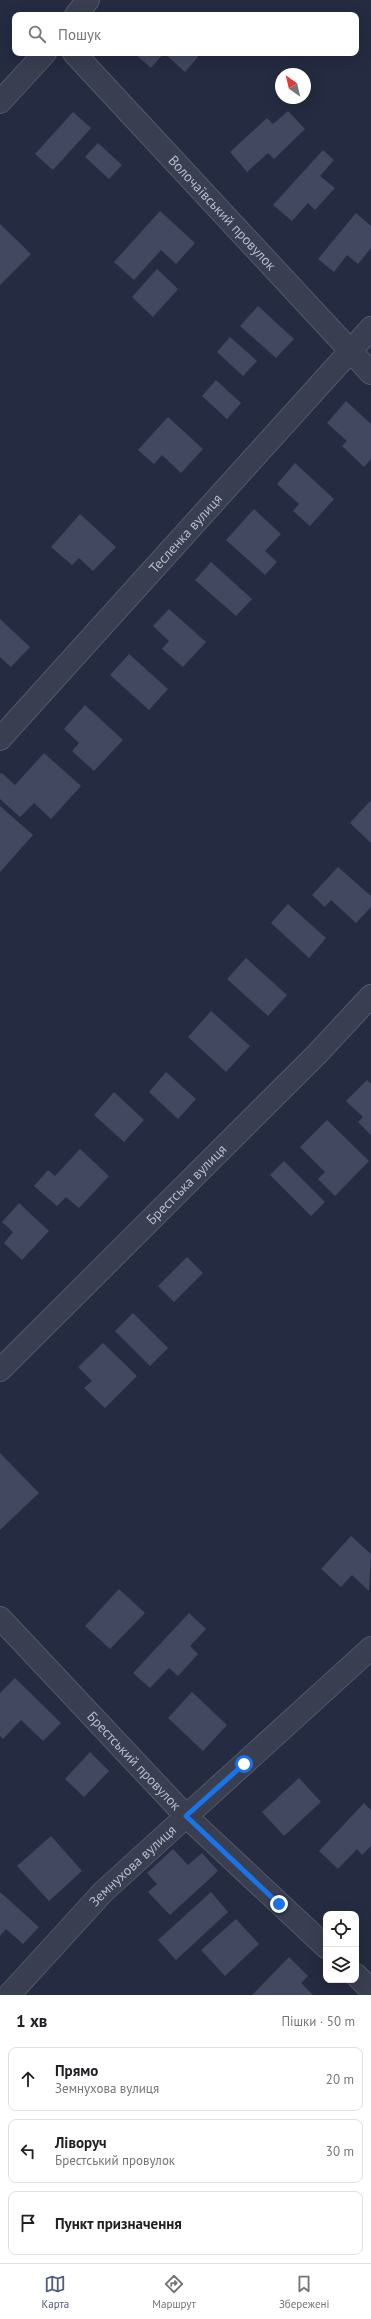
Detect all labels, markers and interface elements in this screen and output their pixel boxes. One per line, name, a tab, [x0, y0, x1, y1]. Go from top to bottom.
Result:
search box	[12, 12, 359, 56]
icon: search	[26, 23, 48, 45]
text: Пошук	[58, 25, 101, 44]
north arrow	[275, 68, 311, 104]
street label: Волочаївський провулок	[164, 151, 280, 274]
street label: Тесленка вулиця	[145, 490, 226, 577]
street label: Брестська вулиця	[142, 1140, 230, 1228]
street label: Брестський провулок	[83, 1708, 185, 1814]
route start	[235, 1755, 253, 1773]
street label: Земнухова вулиця	[85, 1821, 180, 1910]
route end	[270, 1895, 288, 1913]
map controls	[323, 1911, 359, 1983]
button: locate	[323, 1911, 359, 1947]
button: layers	[323, 1947, 359, 1983]
text: 1 хв	[16, 2010, 47, 2032]
text: Пішки · 50 m	[281, 2013, 355, 2030]
text: Прямо	[55, 2061, 98, 2080]
icon: ahead	[17, 2068, 39, 2090]
text: 20 m	[326, 2071, 354, 2088]
text: Земнухова вулиця	[55, 2080, 159, 2097]
text: Ліворуч	[55, 2133, 107, 2152]
icon: left	[17, 2140, 39, 2162]
text: 30 m	[326, 2143, 354, 2160]
text: Брестський провулок	[55, 2152, 175, 2169]
icon: arrive	[17, 2212, 39, 2234]
text: Пункт призначення	[55, 2214, 182, 2233]
tab: Карта	[42, 2273, 69, 2311]
tab: Маршрут	[152, 2273, 196, 2311]
tab: Збережені	[279, 2273, 329, 2311]

